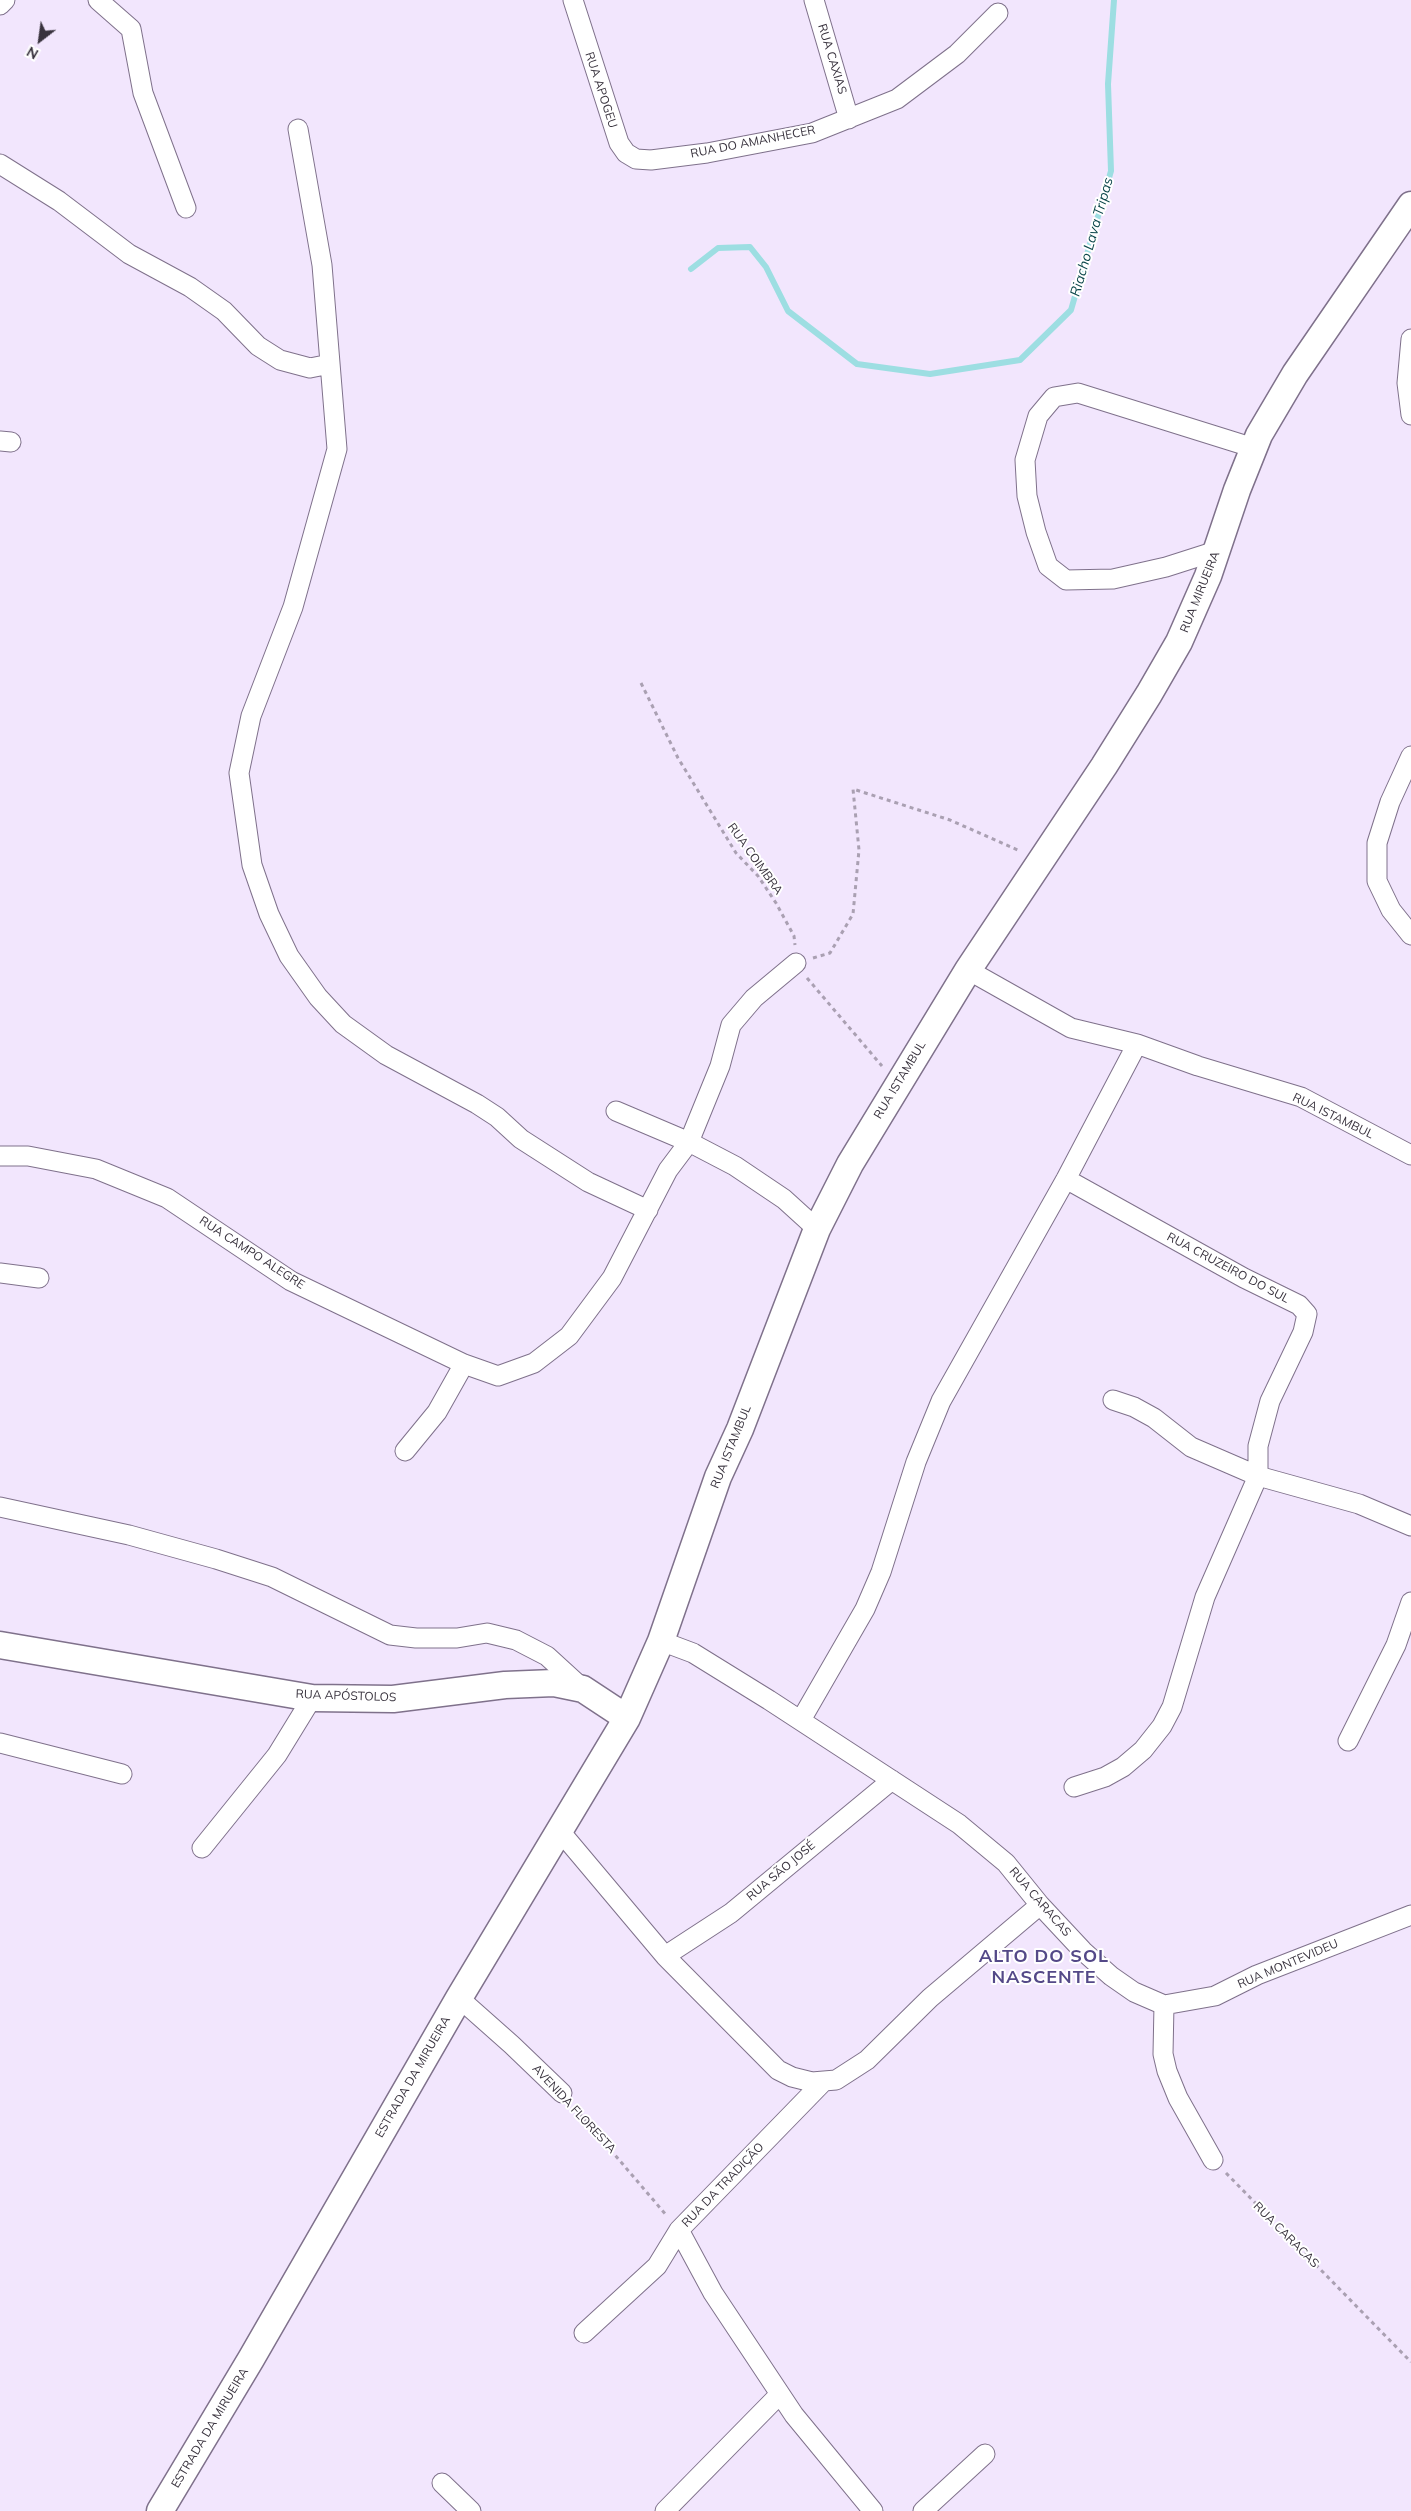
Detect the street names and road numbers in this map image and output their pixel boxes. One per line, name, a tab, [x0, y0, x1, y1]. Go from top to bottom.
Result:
street label: RUA CAXIAS	[814, 22, 850, 96]
street label: RUA APOGEU	[582, 50, 620, 130]
street label: RUA DO AMANHECER	[689, 123, 817, 161]
street label: RUA MIRUEIRA	[1177, 549, 1223, 635]
street label: RUA COIMBRA	[724, 820, 786, 898]
street label: RUA ISTAMBUL	[871, 1038, 929, 1122]
street label: RUA ISTAMBUL	[1290, 1090, 1376, 1142]
street label: RUA CAMPO ALEGRE	[197, 1214, 307, 1292]
street label: RUA CRUZEIRO DO SUL	[1164, 1230, 1292, 1306]
street label: RUA ISTAMBUL	[708, 1403, 754, 1491]
street label: RUA APÓSTOLOS	[295, 1687, 397, 1705]
street label: RUA SÃO JOSÉ	[744, 1838, 818, 1904]
street label: RUA CARACAS	[1006, 1865, 1074, 1939]
street label: RUA MONTEVIDEU	[1235, 1936, 1341, 1992]
street label: ESTRADA DA MIRUEIRA	[372, 2014, 454, 2140]
street label: AVENIDA FLORESTA	[529, 2062, 619, 2156]
street label: RUA DA TRADIÇÃO	[679, 2140, 767, 2230]
street label: RUA CARACAS	[1250, 2199, 1322, 2271]
street label: ESTRADA DA MIRUEIRA	[168, 2365, 252, 2491]

